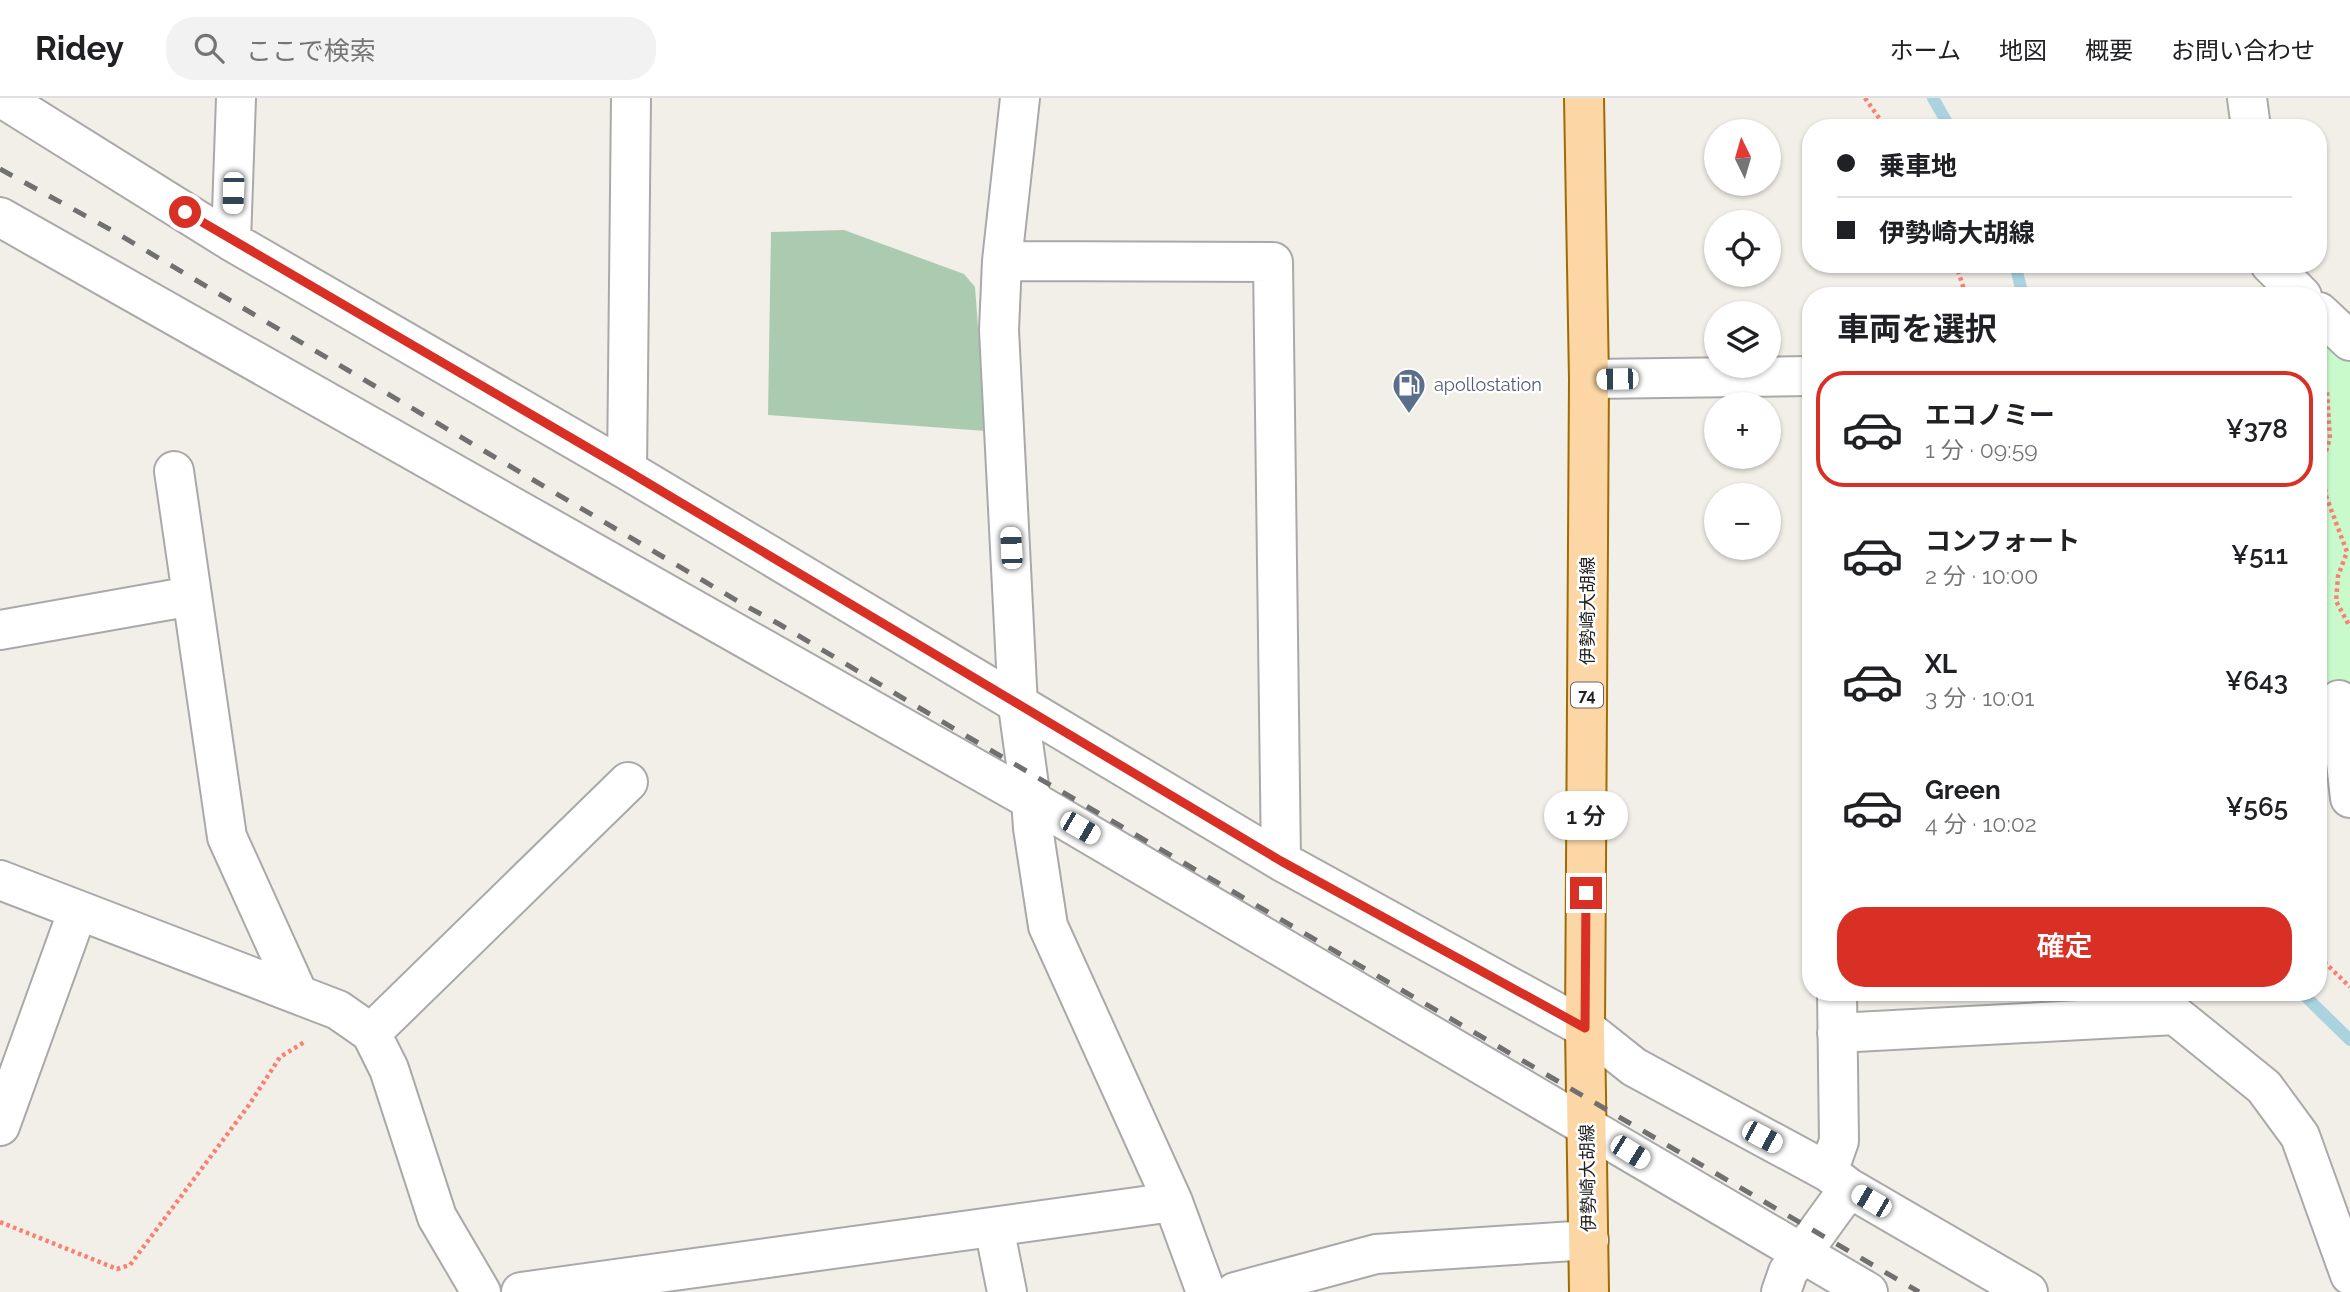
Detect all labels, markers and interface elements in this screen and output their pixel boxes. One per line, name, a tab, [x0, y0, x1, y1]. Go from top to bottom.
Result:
search box	[166, 17, 656, 80]
text: Ridey	[35, 29, 124, 68]
icon: search	[190, 29, 228, 67]
text: ここで検索	[246, 36, 376, 66]
text: ホーム	[1890, 36, 1961, 65]
text: 地図	[1999, 36, 2047, 65]
text: 概要	[2085, 36, 2133, 65]
text: お問い合わせ	[2171, 36, 2315, 65]
north arrow	[1704, 119, 1782, 196]
map controls	[1704, 119, 1781, 560]
text: 乗車地	[1879, 151, 1957, 181]
car	[222, 172, 245, 214]
route start	[169, 196, 201, 228]
button: locate	[1704, 210, 1781, 287]
text: 伊勢崎大胡線	[1879, 218, 2035, 248]
button: layers	[1704, 301, 1781, 378]
text: 車両を選択	[1837, 310, 1997, 347]
fuel station icon: apollostation	[1390, 366, 1428, 415]
car	[1596, 368, 1639, 390]
place label: apollostation	[1434, 374, 1542, 395]
button: +	[1704, 392, 1781, 469]
icon: car	[1841, 398, 1904, 461]
text: エコノミー	[1925, 400, 2055, 430]
text: ¥378	[2226, 414, 2288, 444]
text: 1 分 · 09:59	[1925, 436, 2038, 463]
button: −	[1704, 483, 1781, 560]
icon: car	[1841, 524, 1904, 587]
car	[1000, 526, 1023, 570]
text: コンフォート	[1925, 526, 2080, 556]
text: ¥511	[2231, 540, 2288, 570]
street label: 伊勢崎大胡線	[1577, 557, 1598, 665]
text: 2 分 · 10:00	[1925, 562, 2038, 589]
text: XL	[1925, 649, 1957, 679]
icon: car	[1841, 650, 1904, 713]
text: ¥643	[2225, 666, 2288, 696]
road number: 74	[1571, 682, 1603, 708]
text: 3 分 · 10:01	[1925, 684, 2034, 711]
text: Green	[1925, 775, 2001, 805]
icon: car	[1841, 776, 1904, 839]
callout: 1 分	[1544, 792, 1628, 840]
text: ¥565	[2225, 792, 2288, 822]
text: 1 分	[1566, 802, 1606, 829]
car	[1057, 808, 1104, 848]
text: 4 分 · 10:02	[1925, 810, 2037, 837]
route end	[1570, 877, 1602, 909]
button: 確定	[1837, 907, 2292, 987]
car	[1739, 1118, 1786, 1156]
street label: 伊勢崎大胡線	[1576, 1124, 1599, 1232]
car	[1607, 1132, 1654, 1172]
car	[1848, 1181, 1895, 1221]

